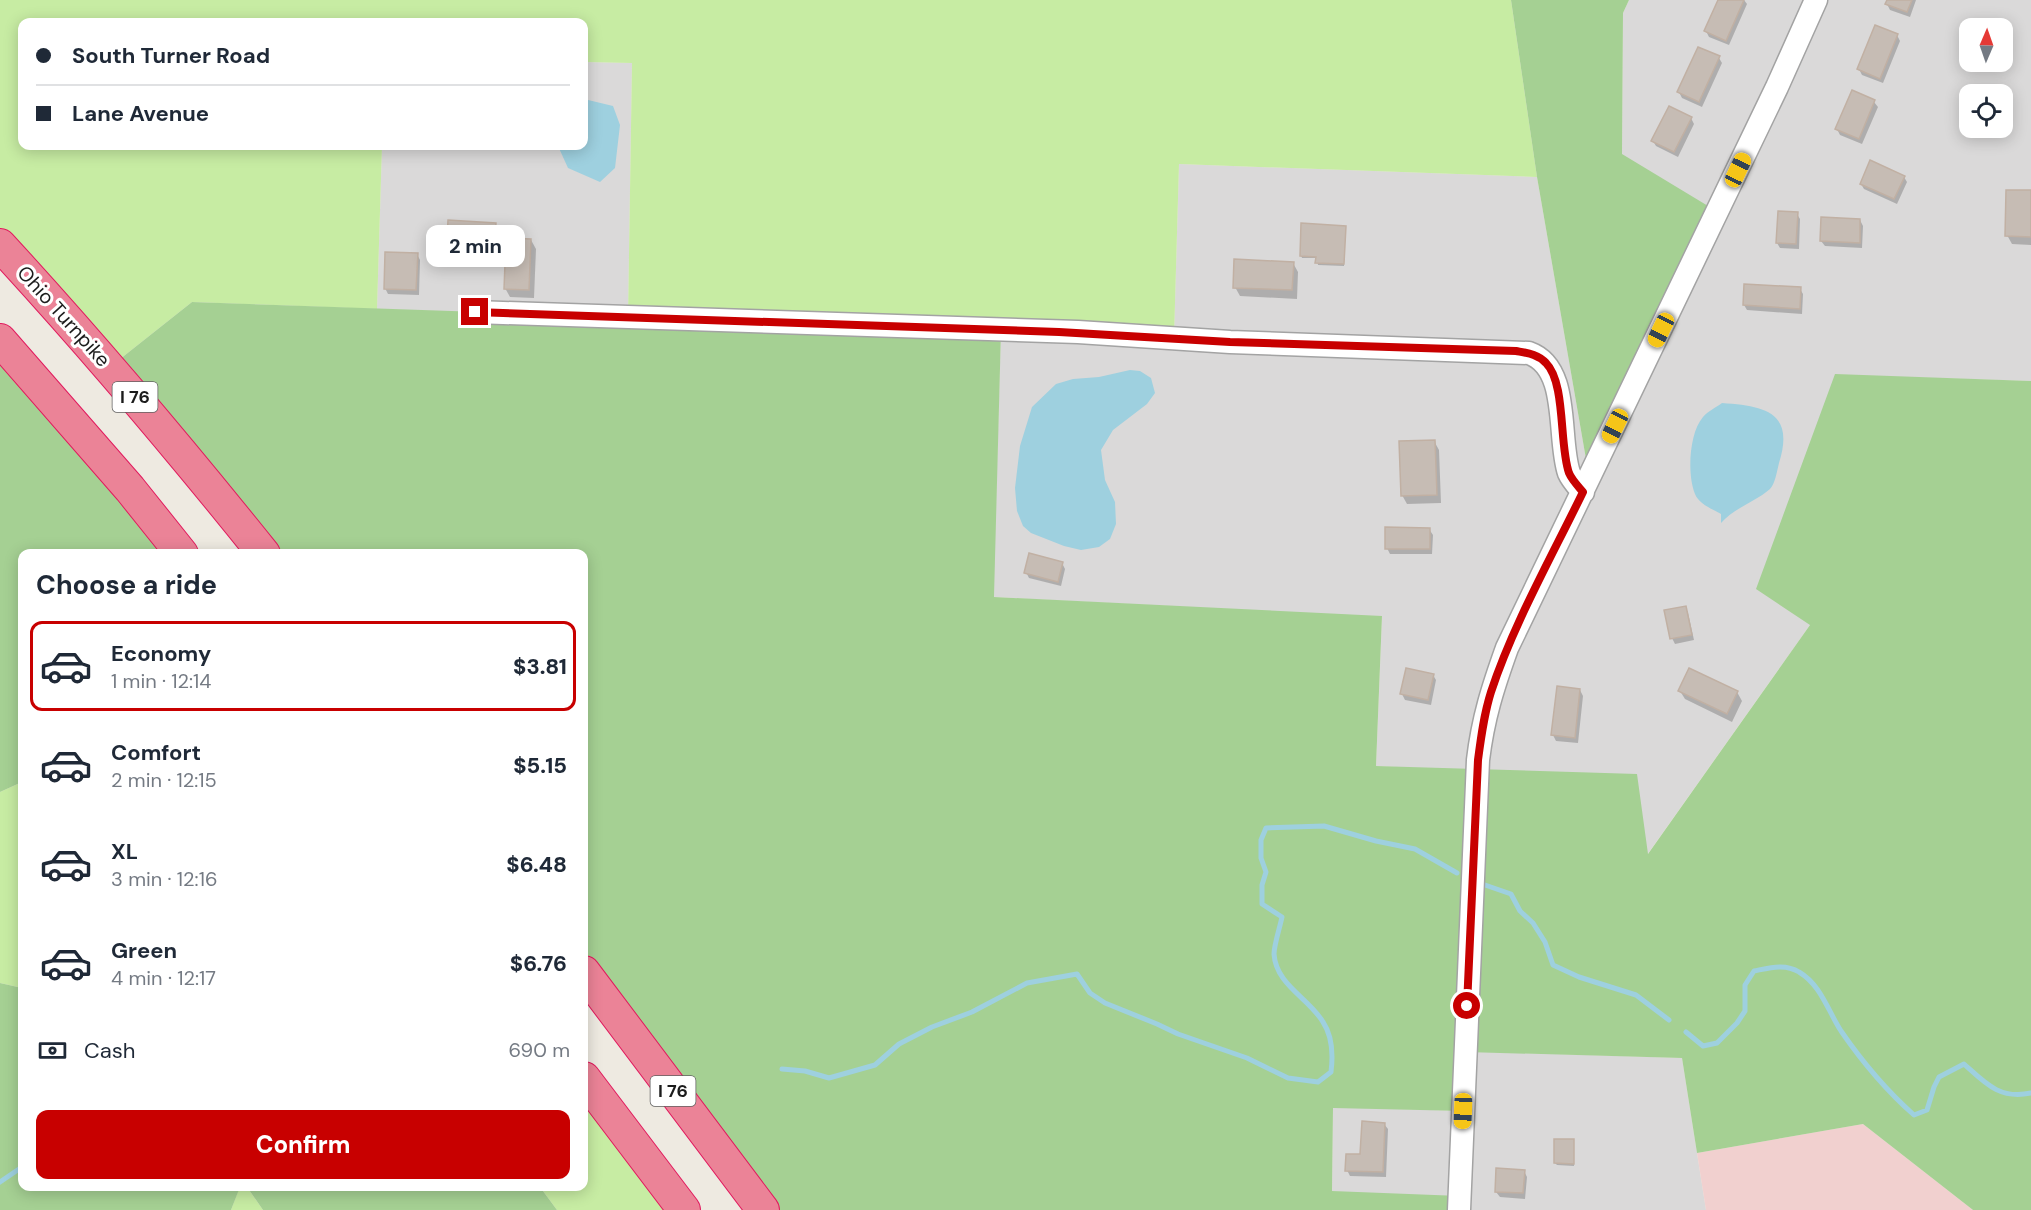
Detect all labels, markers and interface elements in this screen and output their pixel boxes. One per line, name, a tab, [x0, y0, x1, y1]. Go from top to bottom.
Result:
north arrow	[1959, 18, 2013, 72]
map controls	[1959, 18, 2013, 138]
text: South Turner Road	[72, 41, 270, 70]
button: locate	[1959, 84, 2013, 138]
text: Lane Avenue	[72, 99, 209, 128]
car	[1722, 150, 1754, 190]
callout: 2 min	[426, 225, 524, 267]
text: 2 min	[449, 233, 502, 259]
street label: Ohio Turnpike	[12, 260, 116, 372]
route end	[461, 298, 488, 325]
car	[1645, 310, 1677, 350]
road number: I 76	[112, 382, 158, 412]
car	[1599, 406, 1631, 446]
text: Choose a ride	[36, 567, 217, 602]
icon: car	[39, 639, 93, 693]
text: Economy	[111, 639, 211, 668]
text: $3.81	[513, 652, 567, 681]
text: 1 min · 12:14	[111, 668, 211, 694]
icon: car	[39, 738, 93, 792]
text: Comfort	[111, 738, 201, 767]
text: $5.15	[513, 751, 567, 780]
text: 2 min · 12:15	[111, 767, 217, 793]
icon: car	[39, 837, 93, 891]
text: XL	[111, 837, 138, 866]
text: $6.48	[506, 850, 567, 879]
text: 3 min · 12:16	[111, 866, 217, 892]
icon: car	[39, 936, 93, 990]
text: Green	[111, 936, 177, 965]
text: $6.76	[510, 949, 567, 978]
text: 4 min · 12:17	[111, 965, 216, 991]
route start	[1453, 992, 1480, 1019]
icon: cash	[36, 1034, 69, 1067]
text: Cash	[84, 1036, 135, 1065]
text: 690 m	[508, 1037, 570, 1063]
road number: I 76	[650, 1076, 696, 1106]
car	[1453, 1093, 1473, 1129]
button: Confirm	[36, 1110, 570, 1179]

